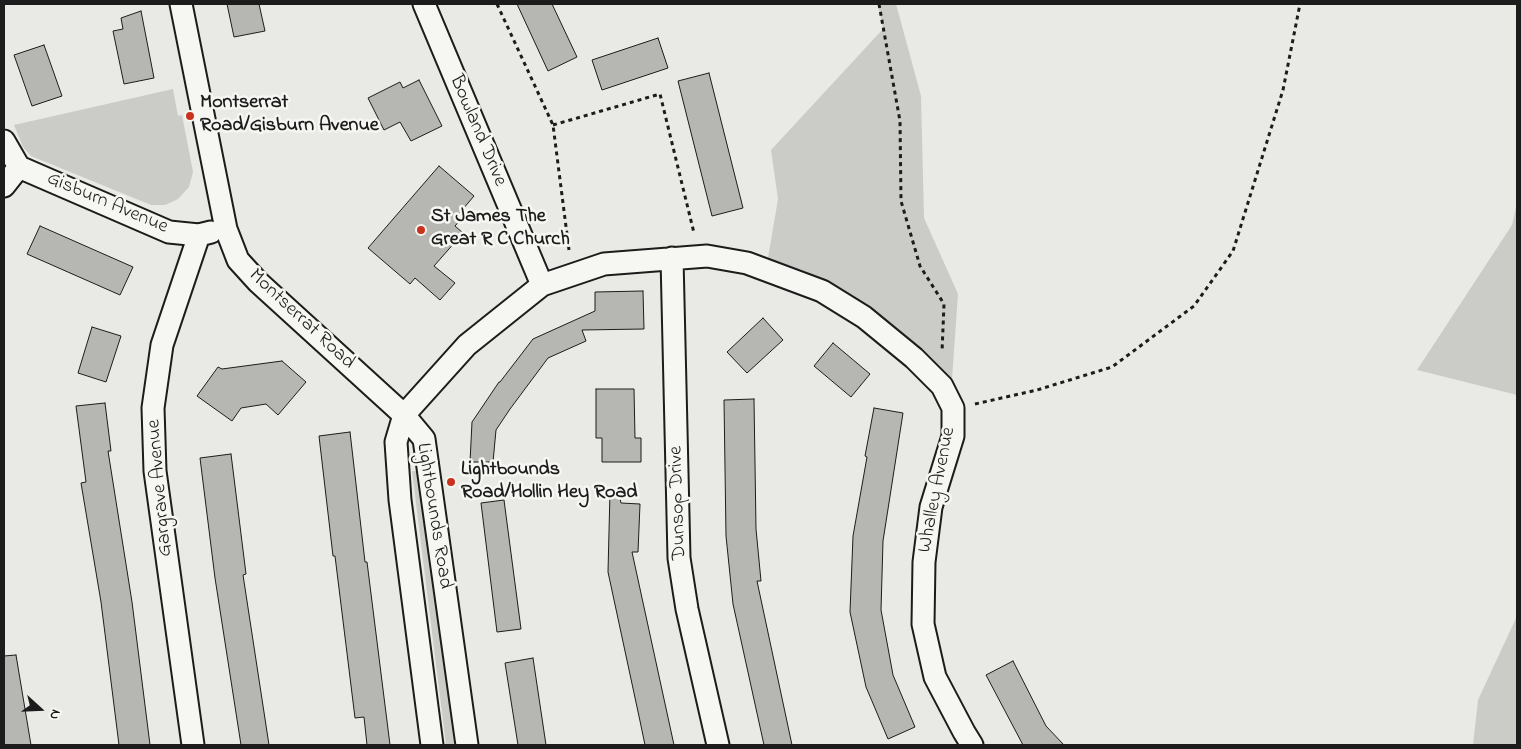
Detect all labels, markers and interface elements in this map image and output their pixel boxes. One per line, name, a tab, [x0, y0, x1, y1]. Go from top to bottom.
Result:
street label: Bowland Drive	[443, 72, 511, 190]
place label: Montserrat Road/Gisburn Avenue	[200, 92, 379, 139]
marker: Montserrat Road/Gisburn Avenue	[184, 110, 196, 122]
street label: Gisburn Avenue	[43, 168, 171, 240]
place label: St James The Great R C Church	[431, 206, 570, 253]
marker: St James The Great R C Church	[415, 224, 427, 236]
street label: Montserrat Road	[243, 265, 359, 375]
street label: Gargrave Avenue	[143, 418, 179, 558]
street label: Whalley Avenue	[914, 425, 962, 555]
street label: Lightbounds Road	[410, 441, 456, 591]
street label: Dunsop Drive	[665, 446, 693, 560]
place label: Lightbounds Road/Hollin Hey Road	[461, 459, 637, 506]
marker: Lightbounds Road/Hollin Hey Road	[445, 476, 457, 488]
north arrow	[15, 684, 65, 734]
text: N	[43, 706, 66, 722]

